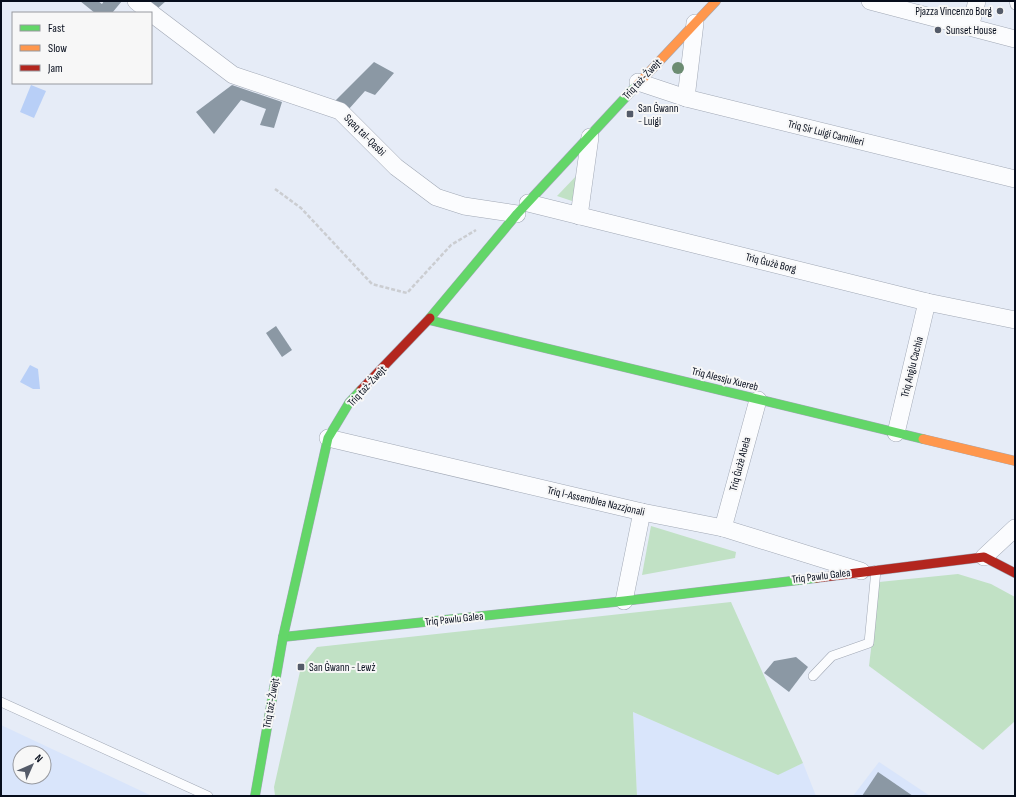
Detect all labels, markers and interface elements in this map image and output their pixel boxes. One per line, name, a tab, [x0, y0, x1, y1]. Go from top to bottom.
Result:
place label: Pjazza Vincenzo Borg	[915, 5, 993, 18]
marker: Pjazza Vincenzo Borg	[995, 6, 1005, 16]
legend	[12, 12, 152, 84]
text: Fast	[48, 21, 65, 36]
place label: Sunset House	[946, 24, 997, 37]
marker: Sunset House	[933, 25, 943, 35]
text: Slow	[48, 41, 67, 56]
street label: Triq taż-Żwejt	[619, 55, 665, 102]
text: Jam	[47, 61, 63, 76]
place label: San Ġwann - Luigi	[638, 101, 679, 128]
marker: San Ġwann - Luigi	[625, 109, 635, 119]
street label: Sqaq tal-Qasbi	[341, 111, 389, 159]
street label: Triq Sir Luigi Camilleri	[787, 117, 865, 149]
street label: Triq Ġużè Borg	[744, 249, 799, 276]
street label: Triq Anġlu Cachia	[898, 335, 926, 399]
street label: Triq taż-Żwejt	[344, 362, 390, 409]
street label: Triq Alessju Xuereb	[690, 364, 760, 394]
street label: Triq Ġużè Abela	[726, 435, 753, 492]
street label: Triq l-Assemblea Nazzjonali	[546, 483, 646, 519]
street label: Triq Pawlu Galea	[791, 566, 851, 586]
street label: Triq Pawlu Galea	[424, 609, 484, 629]
place label: San Ġwann - Lewż	[309, 660, 376, 674]
marker: San Ġwann - Lewż	[296, 662, 306, 672]
street label: Triq taż-Żwejt	[259, 676, 282, 729]
north arrow	[12, 745, 52, 785]
text: N	[32, 752, 45, 765]

